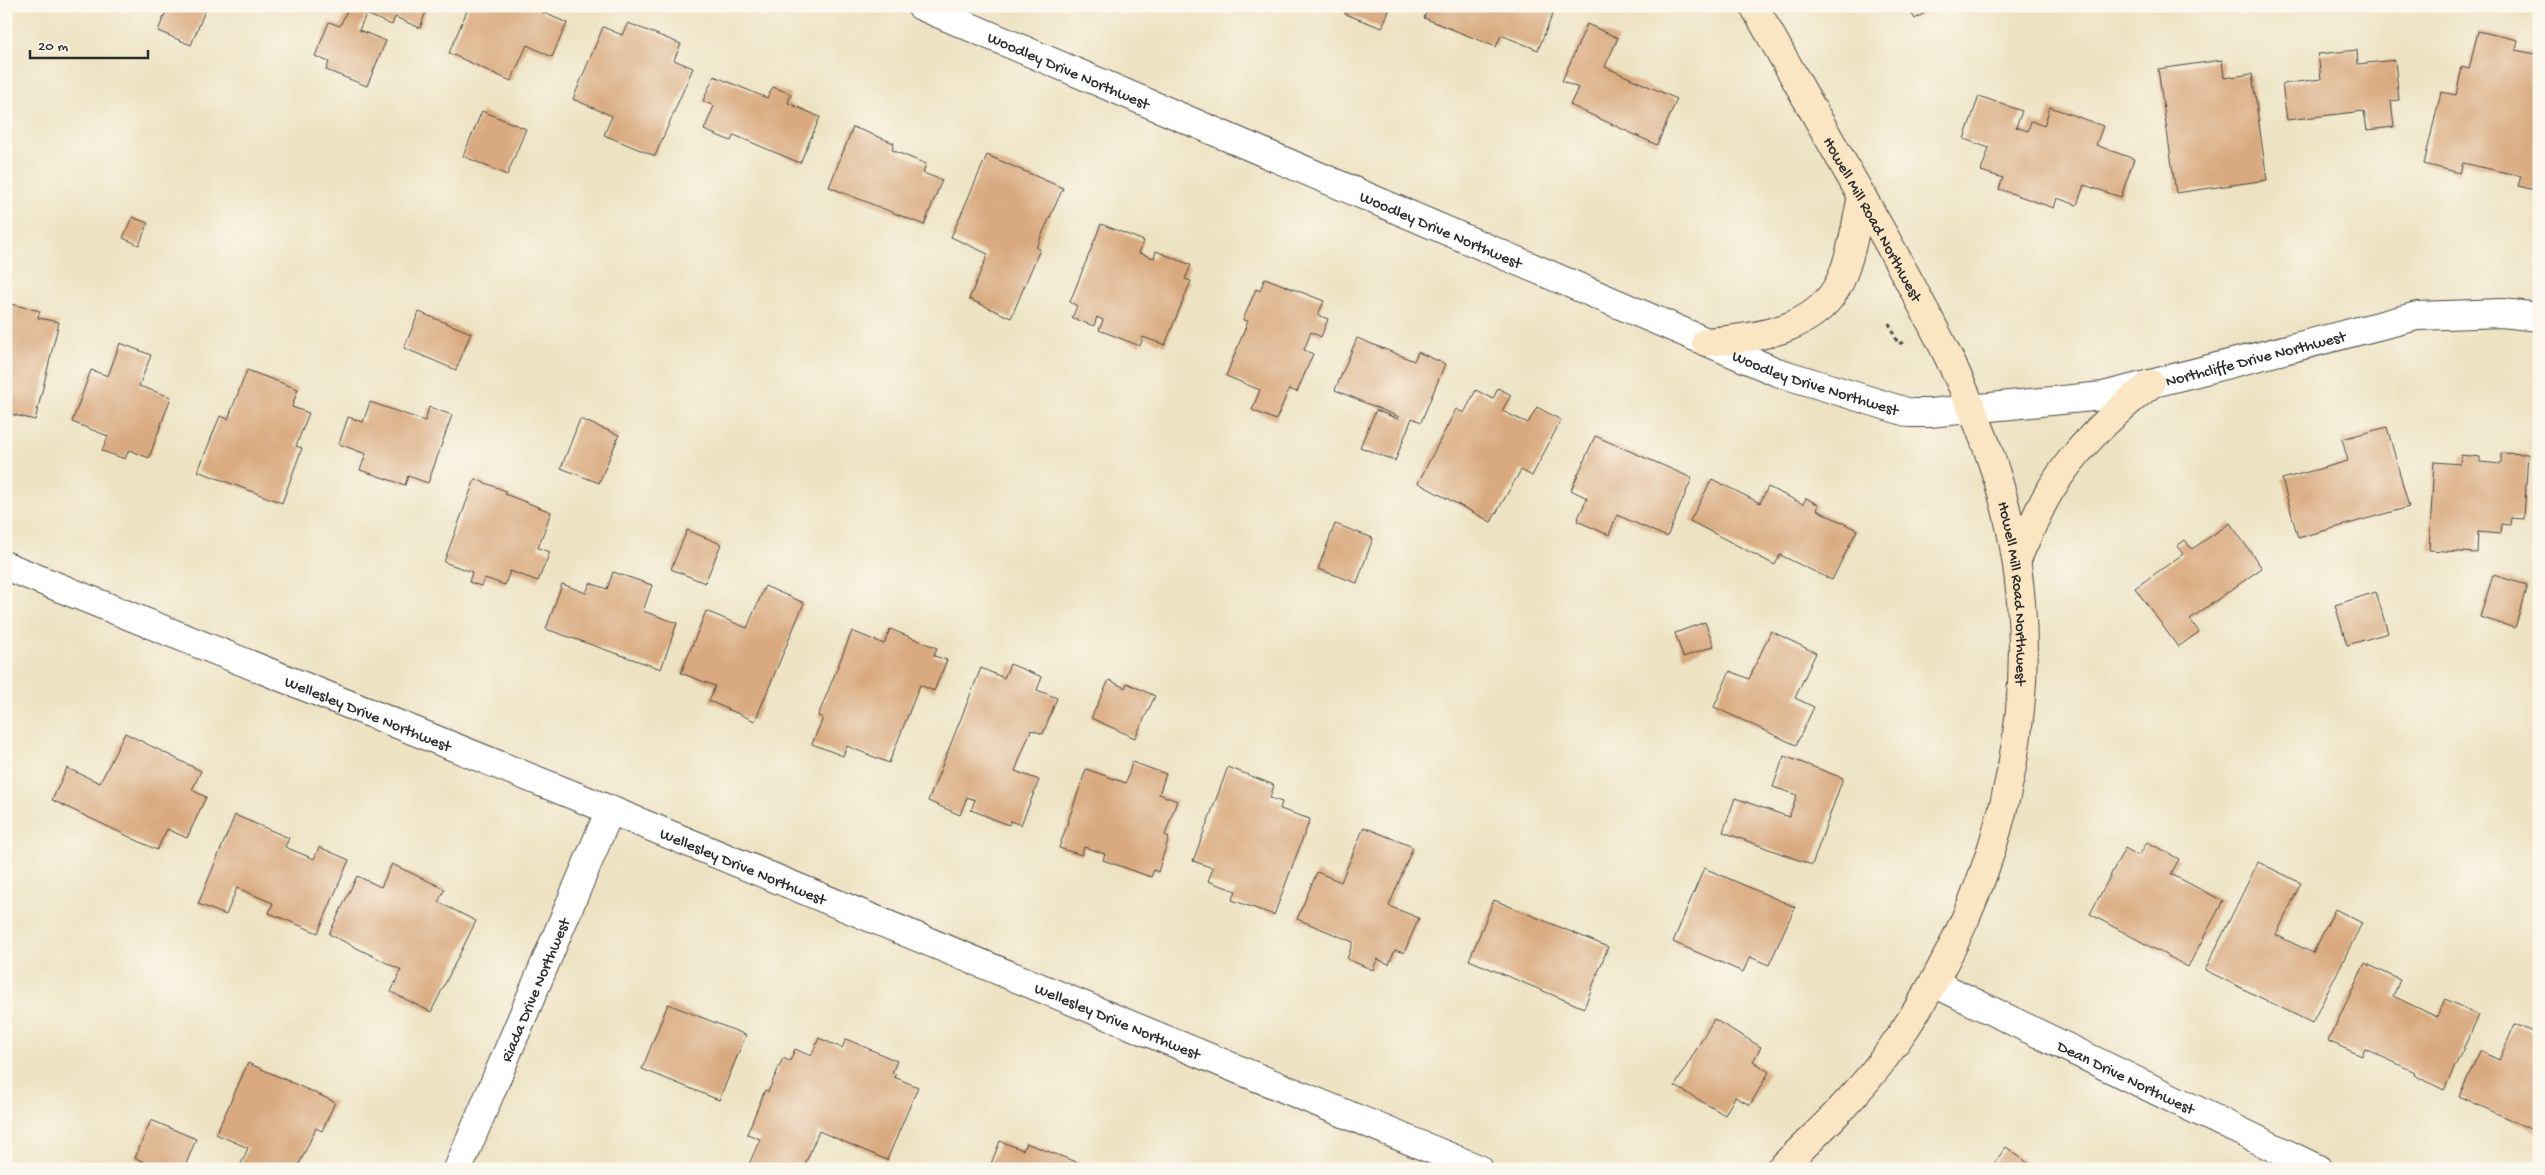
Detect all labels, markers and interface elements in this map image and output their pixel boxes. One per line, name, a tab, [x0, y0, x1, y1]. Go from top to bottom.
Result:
scale bar	[30, 28, 148, 60]
street label: Woodley Drive Northwest	[984, 29, 1153, 116]
text: 20 m	[38, 38, 68, 56]
street label: Howell Mill Road Northwest	[1817, 134, 1925, 307]
street label: Woodley Drive Northwest	[1356, 189, 1525, 275]
street label: Northcliffe Drive Northwest	[2164, 328, 2350, 393]
street label: Woodley Drive Northwest	[1729, 348, 1902, 422]
street label: Howell Mill Road Northwest	[1991, 500, 2029, 687]
street label: Wellesley Drive Northwest	[281, 674, 455, 758]
street label: Wellesley Drive Northwest	[656, 826, 829, 912]
street label: Riada Drive Northwest	[498, 915, 577, 1065]
street label: Wellesley Drive Northwest	[1031, 980, 1204, 1066]
street label: Dean Drive Northwest	[2052, 1038, 2198, 1121]

